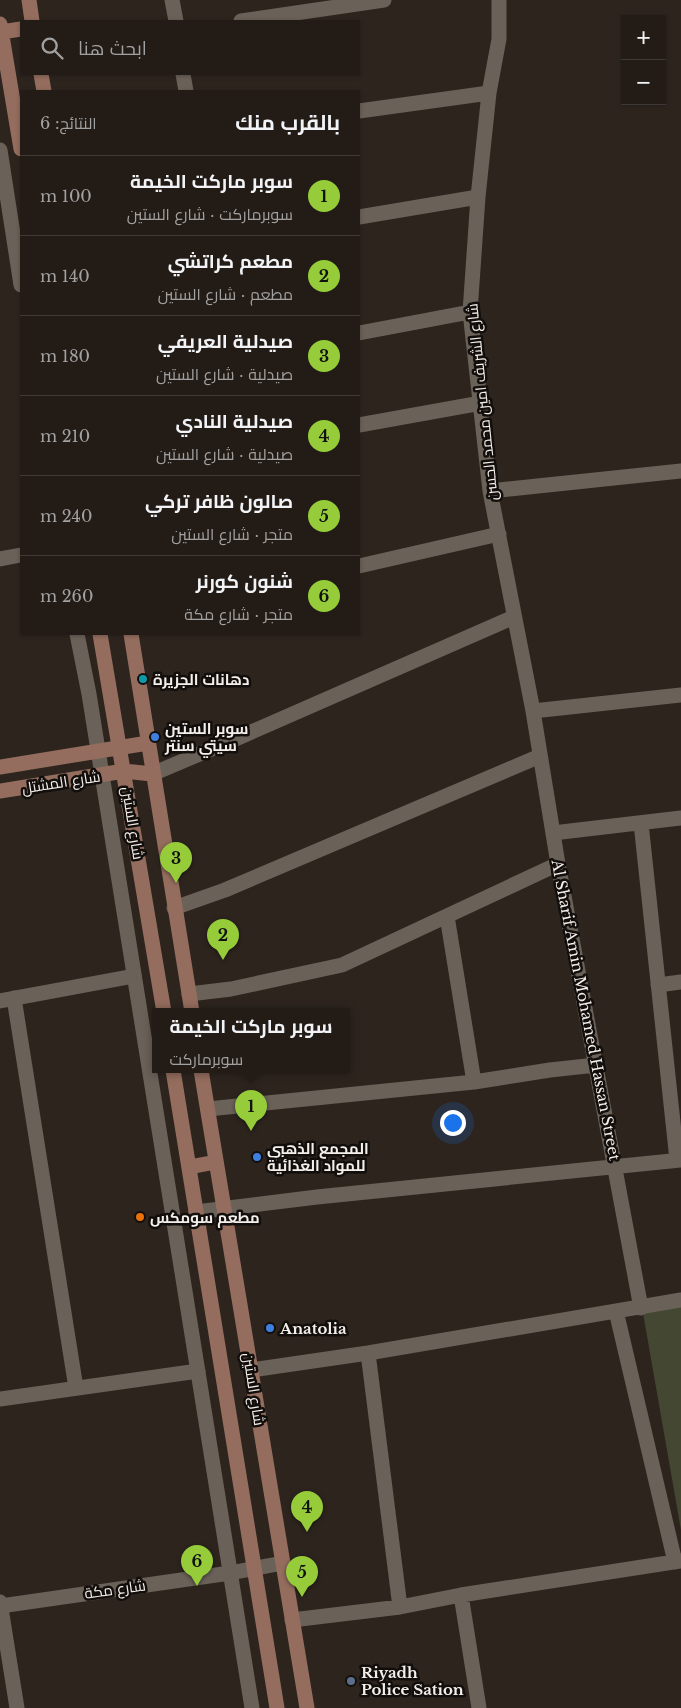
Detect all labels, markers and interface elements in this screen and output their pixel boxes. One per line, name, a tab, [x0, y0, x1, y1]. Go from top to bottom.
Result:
map controls	[621, 15, 666, 105]
button: +	[621, 15, 666, 60]
search box	[20, 20, 360, 75]
icon: search	[38, 34, 66, 62]
text: ابحث هنا	[78, 37, 147, 60]
button: −	[621, 60, 666, 105]
text: بالقرب منك	[235, 110, 340, 136]
text: النتائج: 6	[40, 113, 97, 133]
text: سوبر ماركت الخيمة	[130, 170, 293, 193]
text: 100 m	[40, 186, 92, 206]
text: 1	[321, 186, 328, 206]
text: سوبرماركت · شارع الستين	[127, 204, 293, 224]
text: مطعم كراتشي	[168, 250, 293, 273]
text: 140 m	[40, 266, 90, 286]
text: 2	[319, 266, 329, 286]
text: مطعم · شارع الستين	[158, 284, 293, 304]
street label: شارع الشريف امين محمد الحسن	[462, 302, 504, 502]
text: صيدلية العريفي	[158, 330, 293, 353]
text: 180 m	[40, 346, 90, 366]
text: 3	[319, 346, 329, 366]
text: صيدلية · شارع الستين	[156, 364, 293, 384]
text: صيدلية النادي	[175, 410, 293, 433]
text: 210 m	[40, 426, 90, 446]
text: 4	[319, 426, 329, 446]
text: صيدلية · شارع الستين	[156, 444, 293, 464]
text: صالون ظافر تركي	[145, 490, 293, 513]
text: 240 m	[40, 506, 92, 526]
text: 5	[319, 506, 329, 526]
text: متجر · شارع الستين	[171, 524, 293, 544]
text: شنون كورنر	[196, 570, 293, 593]
text: 260 m	[40, 586, 93, 606]
text: 6	[319, 586, 329, 606]
text: متجر · شارع مكة	[184, 604, 293, 624]
place label: دهانات الجزيرة	[153, 670, 249, 689]
marker: دهانات الجزيرة	[137, 673, 149, 685]
place label: سوبر الستين سيتي سنتر	[164, 719, 248, 758]
marker: سوبر الستين سيتي سنتر	[149, 731, 161, 743]
street label: شارع المشتل	[20, 766, 102, 800]
street label: شارع الستين	[116, 785, 148, 861]
pin: 3	[160, 842, 192, 883]
street label: Al Sharif Amin Mohamed Hassan Street	[547, 857, 625, 1162]
pin: 2	[207, 919, 239, 960]
popup	[152, 1008, 350, 1073]
text: سوبر ماركت الخيمة	[169, 1015, 333, 1038]
text: سوبرماركت	[169, 1049, 243, 1069]
pin: 1	[235, 1090, 267, 1131]
your location	[440, 1110, 466, 1136]
place label: المجمع الذهبي للمواد الغذائية	[267, 1139, 369, 1175]
marker: المجمع الذهبي للمواد الغذائية	[251, 1151, 263, 1163]
place label: مطعم سومكس	[150, 1208, 260, 1228]
marker: مطعم سومكس	[134, 1211, 146, 1223]
place label: Anatolia	[279, 1319, 347, 1338]
marker: Anatolia	[264, 1322, 276, 1334]
street label: شارع الستين	[237, 1351, 269, 1427]
pin: 4	[291, 1491, 323, 1532]
pin: 6	[181, 1545, 213, 1586]
pin: 5	[286, 1556, 318, 1597]
street label: شارع مكة	[83, 1575, 147, 1605]
place label: Riyadh Police Sation	[361, 1663, 464, 1699]
marker: Riyadh Police Sation	[345, 1675, 357, 1687]

